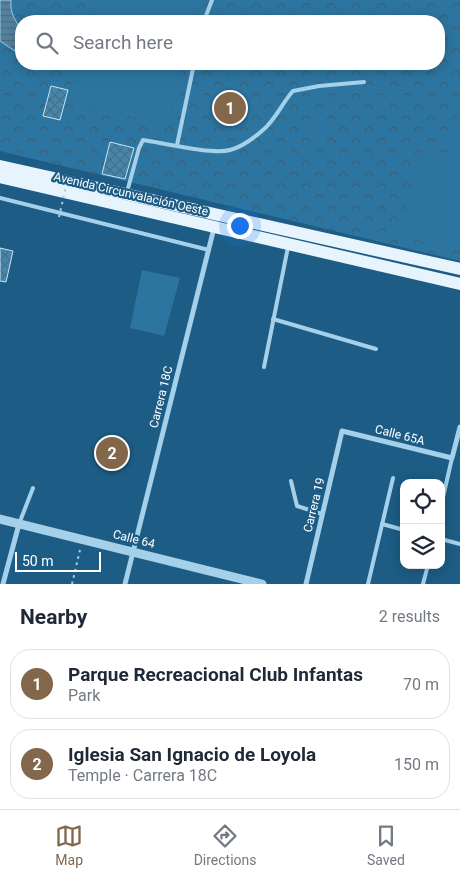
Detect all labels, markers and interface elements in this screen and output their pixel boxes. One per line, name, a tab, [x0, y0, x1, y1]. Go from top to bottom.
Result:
search box	[15, 15, 445, 70]
icon: search	[33, 29, 61, 57]
text: Search here	[73, 31, 173, 54]
pin: 1	[214, 89, 246, 127]
street label: Avenida Circunvalación Oeste	[52, 169, 210, 219]
your location	[227, 213, 253, 239]
street label: Carrera 18C	[147, 364, 176, 429]
street label: Calle 65A	[374, 422, 427, 448]
pin: 2	[96, 434, 128, 472]
street label: Carrera 19	[300, 476, 328, 534]
map controls	[400, 479, 445, 569]
button: locate	[400, 479, 445, 524]
button: layers	[400, 524, 445, 569]
street label: Calle 64	[111, 527, 157, 551]
scale bar	[15, 549, 101, 572]
text: 50 m	[22, 553, 54, 569]
text: Nearby	[20, 605, 87, 629]
text: 2 results	[379, 607, 440, 626]
text: Parque Recreacional Club Infantas	[68, 663, 363, 686]
text: 1	[32, 675, 42, 694]
text: 70 m	[403, 675, 439, 694]
text: Park	[68, 686, 100, 705]
text: Iglesia San Ignacio de Loyola	[68, 743, 316, 766]
text: 2	[32, 755, 42, 774]
text: 150 m	[394, 755, 439, 774]
text: Temple · Carrera 18C	[68, 766, 217, 785]
tab: Map	[55, 822, 83, 868]
tab: Directions	[194, 822, 257, 868]
tab: Saved	[367, 822, 405, 868]

